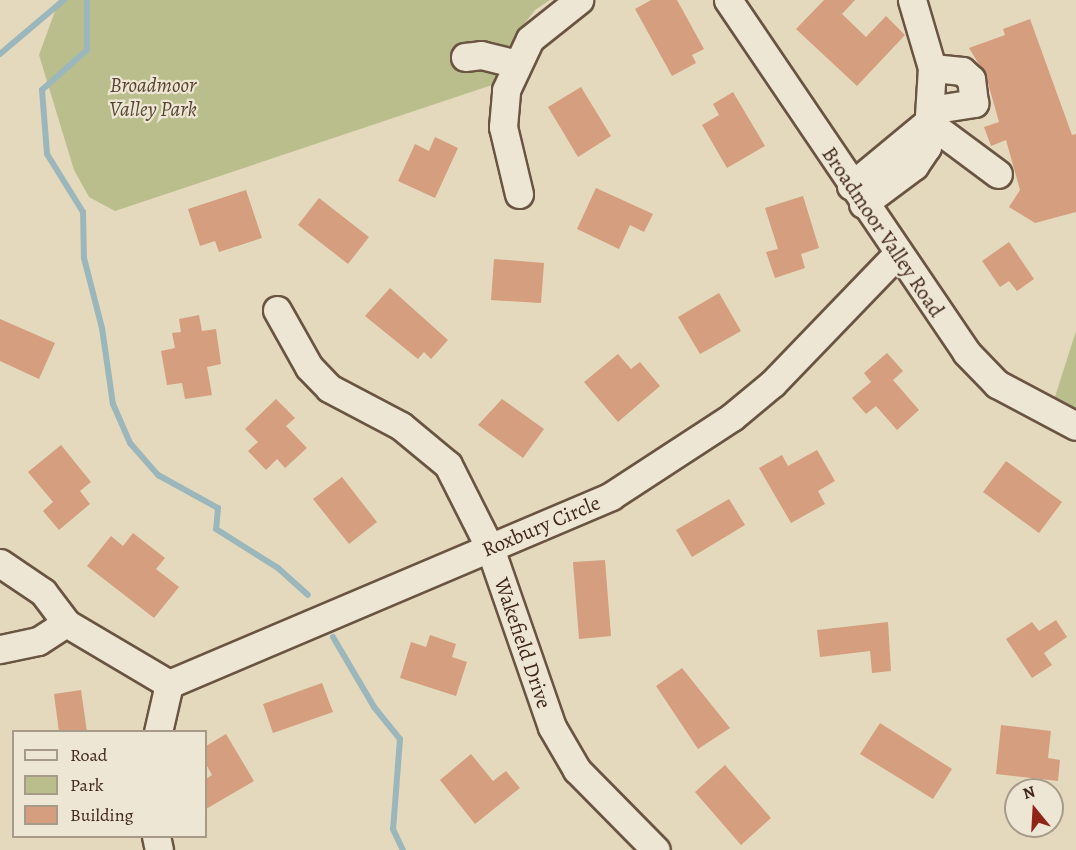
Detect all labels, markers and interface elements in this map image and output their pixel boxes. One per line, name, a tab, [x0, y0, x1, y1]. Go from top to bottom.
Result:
park label: Broadmoor Valley Park	[109, 72, 197, 122]
street label: Broadmoor Valley Road	[817, 142, 949, 322]
street label: Roxbury Circle	[478, 490, 604, 562]
street label: Wakefield Drive	[489, 574, 557, 712]
legend	[12, 730, 207, 838]
text: Road	[70, 743, 107, 767]
text: Park	[70, 773, 104, 797]
north arrow	[1004, 778, 1064, 838]
text: N	[1020, 781, 1038, 805]
text: Building	[70, 803, 134, 827]

